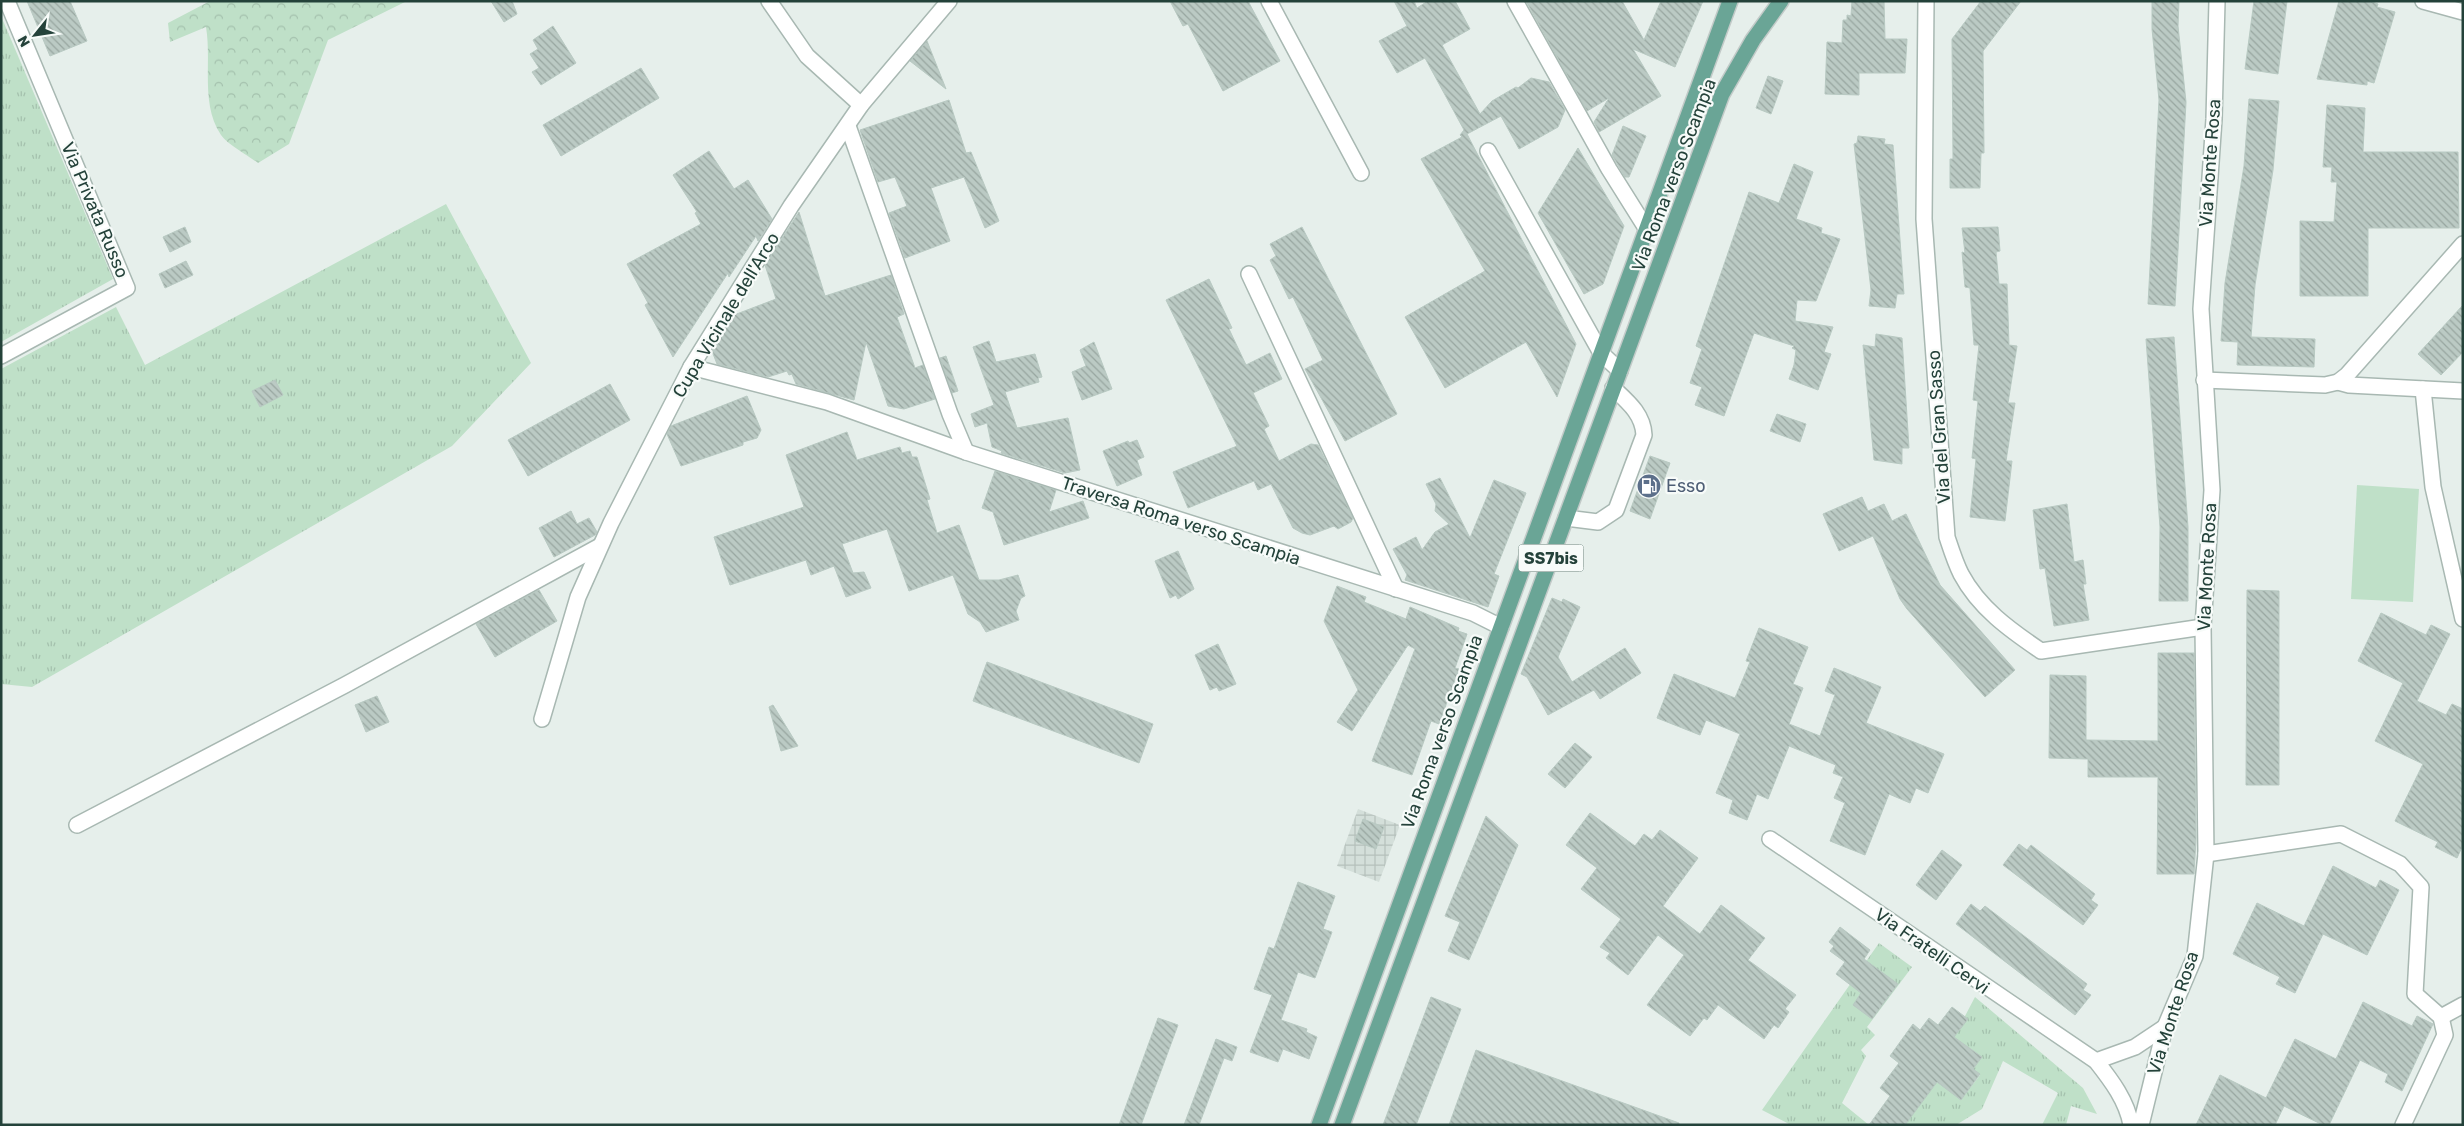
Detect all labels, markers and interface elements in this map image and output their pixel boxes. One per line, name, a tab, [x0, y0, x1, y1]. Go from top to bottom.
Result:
north arrow	[10, 10, 60, 60]
text: N	[14, 33, 34, 50]
street label: Via Roma verso Scampia	[1627, 75, 1721, 275]
street label: Via Monte Rosa	[2195, 98, 2225, 228]
street label: Via Privata Russo	[56, 139, 134, 281]
street label: Cupa Vicinale dell'Arco	[668, 228, 784, 402]
street label: Via del Gran Sasso	[1923, 349, 1955, 505]
street label: Traversa Roma verso Scampia	[1059, 472, 1303, 570]
fuel station icon: Esso	[1636, 473, 1662, 499]
place label: Esso	[1666, 475, 1706, 497]
street label: Via Monte Rosa	[2193, 502, 2221, 632]
road number: SS7bis	[1518, 544, 1584, 572]
street label: Via Roma verso Scampia	[1397, 632, 1487, 832]
street label: Via Fratelli Cervi	[1870, 903, 1994, 999]
street label: Via Monte Rosa	[2143, 948, 2203, 1078]

